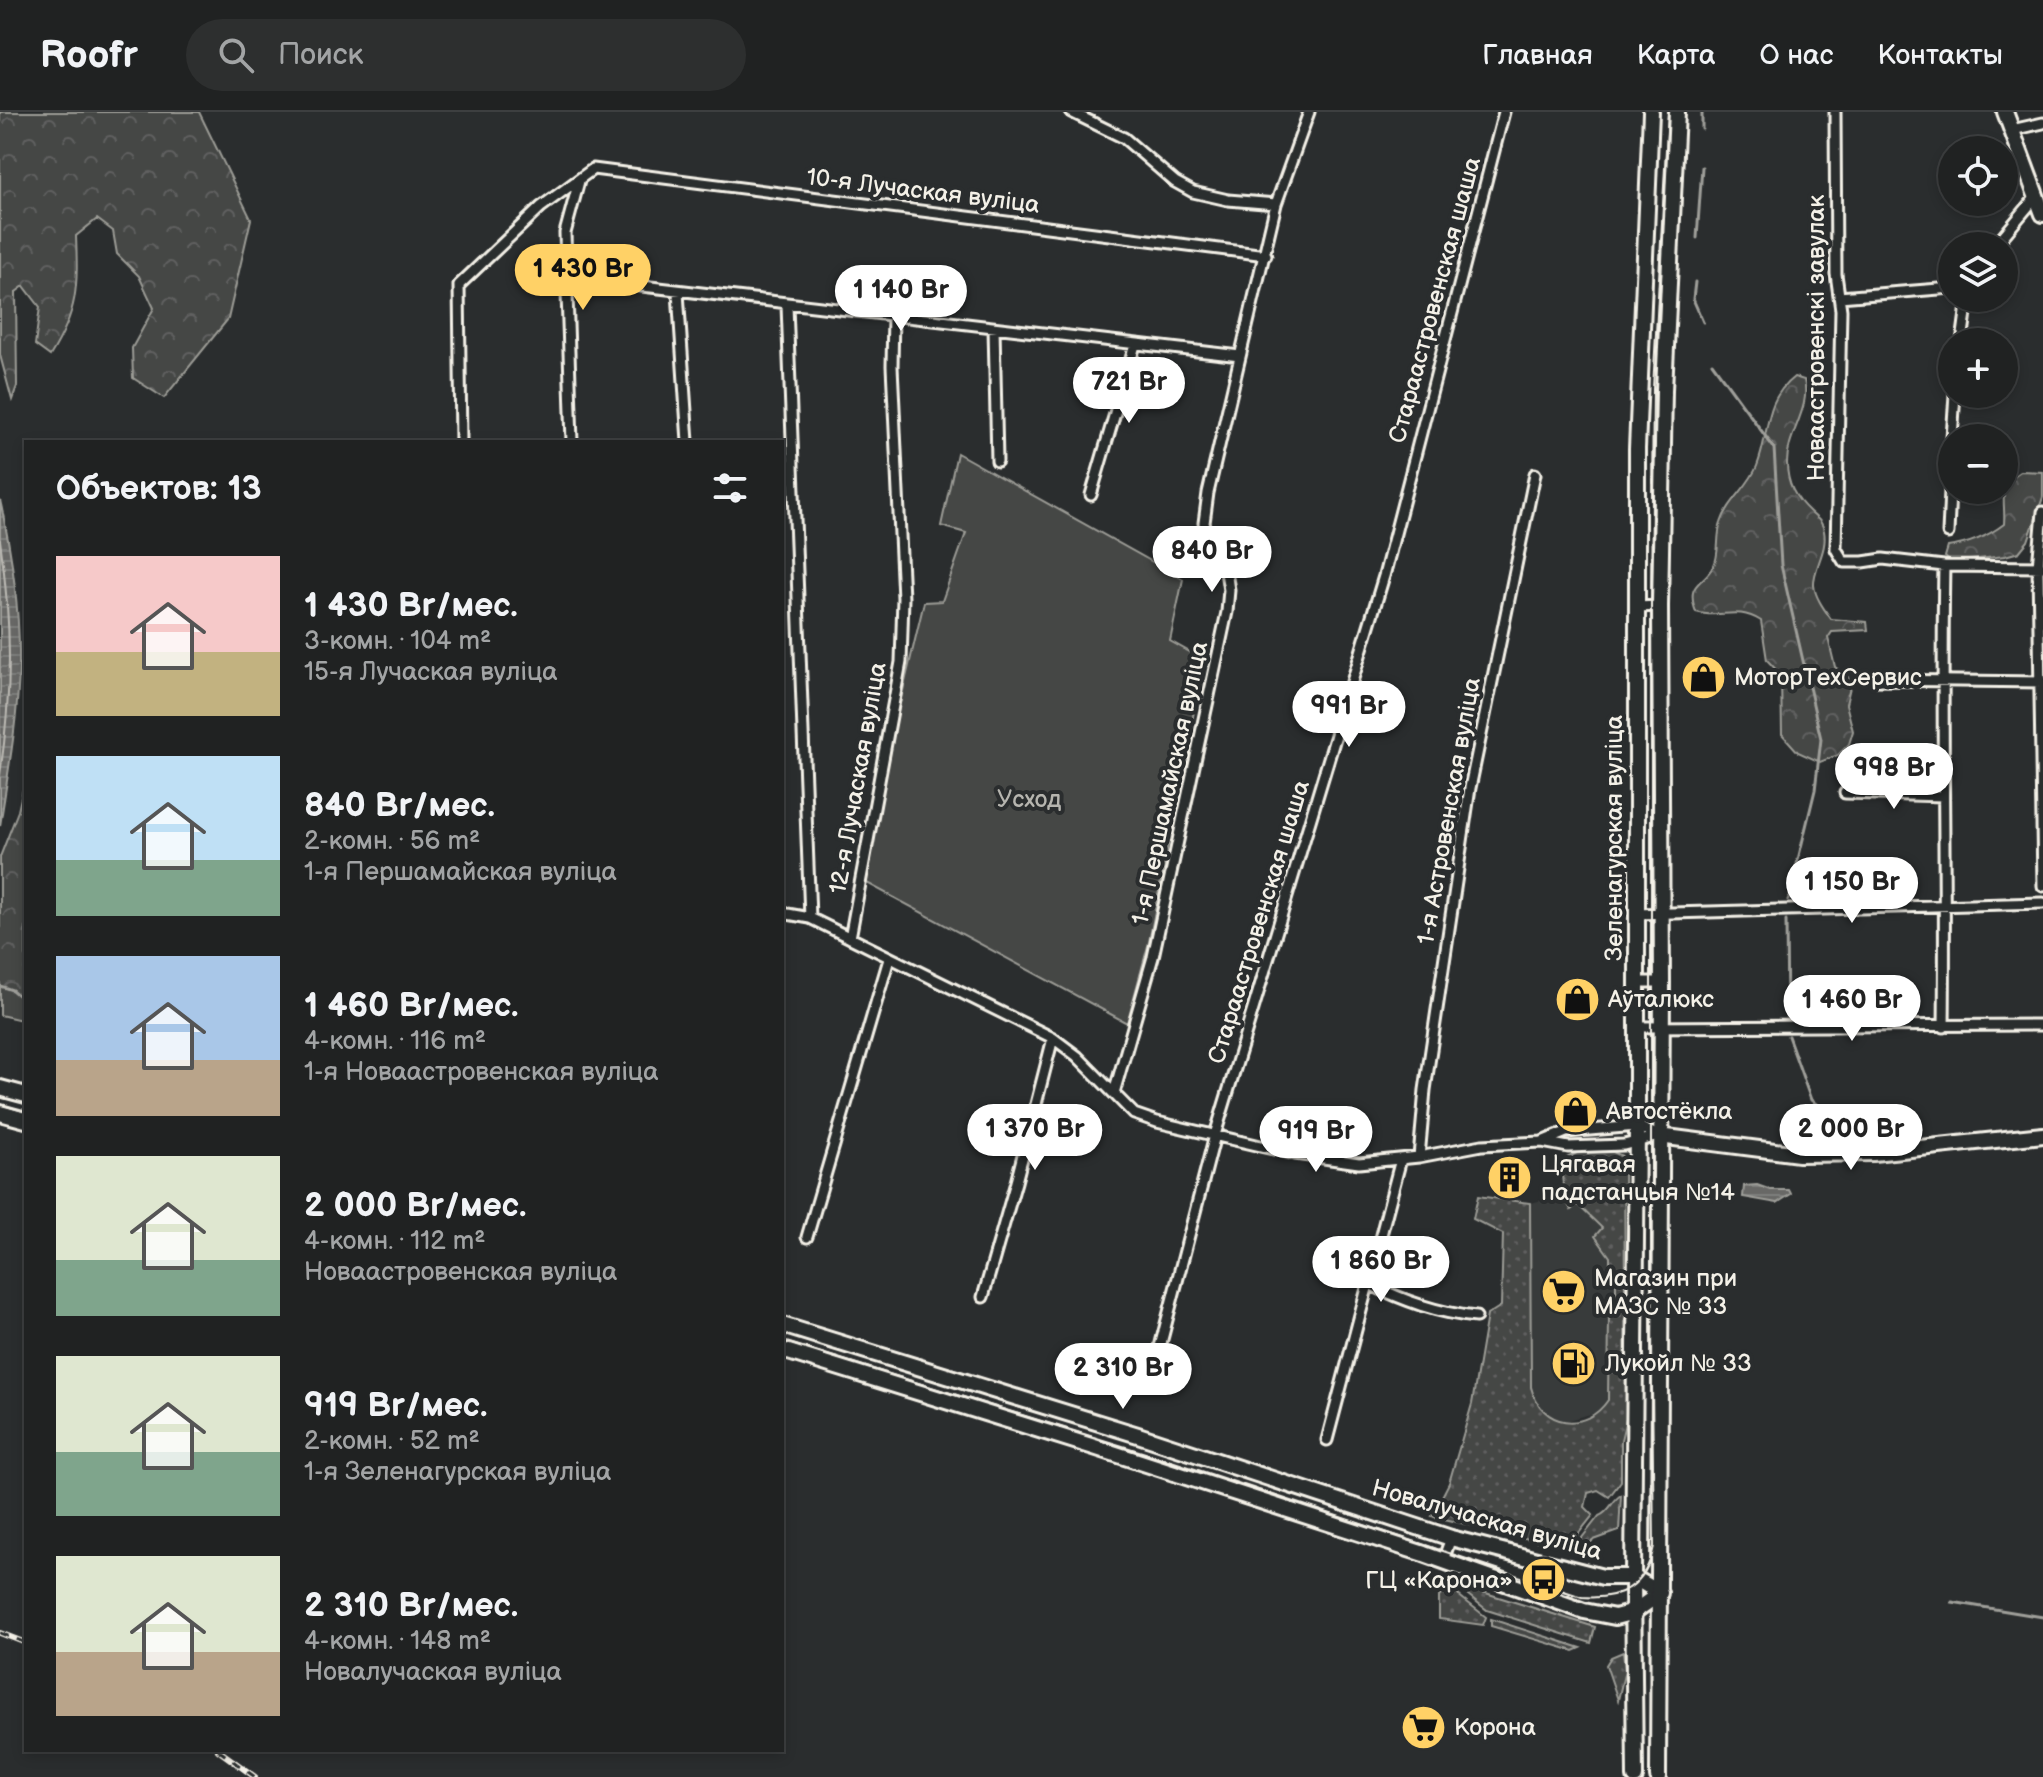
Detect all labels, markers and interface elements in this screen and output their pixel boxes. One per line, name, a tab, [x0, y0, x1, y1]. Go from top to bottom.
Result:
search box	[186, 19, 746, 91]
text: Roofr	[40, 33, 138, 78]
icon: search	[214, 33, 258, 77]
text: Поиск	[278, 37, 363, 73]
text: Главная	[1482, 39, 1593, 72]
text: Карта	[1637, 39, 1716, 72]
text: О нас	[1760, 39, 1833, 72]
text: Контакты	[1877, 39, 2003, 72]
map controls	[1938, 136, 2018, 504]
button: locate	[1938, 136, 2018, 216]
street label: Стараастровенская шаша	[1383, 154, 1487, 446]
street label: 10-я Лучаская вуліца	[805, 162, 1041, 220]
street label: Новаастровенскі завулак	[1802, 194, 1831, 481]
button: layers	[1938, 232, 2018, 312]
pin: 1 430 Br	[500, 244, 666, 312]
text: 1 430 Br	[533, 254, 633, 285]
pin: 1 140 Br	[818, 265, 984, 333]
text: 1 140 Br	[853, 275, 949, 306]
button: +	[1938, 328, 2018, 408]
pin: 721 Br	[1064, 357, 1194, 425]
text: 721 Br	[1091, 367, 1167, 398]
button: −	[1938, 424, 2018, 504]
icon: filters	[708, 466, 752, 510]
text: Объектов: 13	[56, 468, 262, 509]
pin: 840 Br	[1147, 526, 1277, 594]
text: 840 Br	[1171, 536, 1253, 567]
text: 1 430 Br/мес.	[304, 585, 518, 626]
icon: home	[120, 588, 216, 684]
text: 3-комн. · 104 m²	[304, 626, 491, 657]
street label: 1-я Першамайская вуліца	[1126, 639, 1214, 927]
shop icon: МоторТехСервис	[1679, 653, 1727, 701]
text: 15-я Лучаская вуліца	[304, 657, 558, 688]
street label: 12-я Лучаская вуліца	[823, 660, 893, 896]
place label: МоторТехСервис	[1734, 663, 1922, 692]
street label: 1-я Астровенская вуліца	[1411, 675, 1487, 947]
pin: 991 Br	[1284, 681, 1414, 749]
text: 991 Br	[1310, 691, 1388, 722]
street label: Зеленагурская вуліца	[1600, 715, 1629, 961]
pin: 998 Br	[1829, 743, 1959, 811]
text: 998 Br	[1853, 753, 1935, 784]
street label: Стараастровенская шаша	[1202, 777, 1316, 1067]
text: 840 Br/мес.	[304, 785, 495, 826]
park label: Усход	[997, 785, 1062, 814]
icon: home	[120, 788, 216, 884]
text: 2-комн. · 56 m²	[304, 826, 480, 857]
text: 1-я Першамайская вуліца	[304, 857, 617, 888]
pin: 1 150 Br	[1769, 857, 1935, 925]
text: 1 150 Br	[1804, 867, 1900, 898]
shop icon: Аўталюкс	[1553, 975, 1601, 1023]
pin: 1 460 Br	[1769, 975, 1935, 1043]
text: 1 460 Br/мес.	[304, 985, 519, 1026]
place label: Аўталюкс	[1607, 985, 1714, 1014]
text: 1 460 Br	[1802, 985, 1902, 1016]
icon: home	[120, 988, 216, 1084]
text: 4-комн. · 116 m²	[304, 1026, 486, 1057]
text: 1-я Новаастровенская вуліца	[304, 1057, 659, 1088]
shop icon: Автостёкла	[1551, 1087, 1599, 1135]
place label: Автостёкла	[1605, 1097, 1733, 1126]
pin: 1 370 Br	[952, 1104, 1118, 1172]
pin: 2 000 Br	[1768, 1104, 1934, 1172]
pin: 919 Br	[1251, 1106, 1381, 1174]
text: 1 370 Br	[985, 1114, 1085, 1145]
text: 2 000 Br	[1798, 1114, 1904, 1145]
text: 919 Br	[1277, 1116, 1355, 1147]
place label: Цягавая падстанцыя №14	[1541, 1150, 1735, 1207]
building icon: Цягавая падстанцыя №14	[1486, 1154, 1534, 1202]
text: 2 000 Br/мес.	[304, 1185, 526, 1226]
icon: home	[120, 1188, 216, 1284]
text: 4-комн. · 112 m²	[304, 1226, 485, 1257]
pin: 1 860 Br	[1298, 1236, 1464, 1304]
text: 1 860 Br	[1330, 1246, 1432, 1277]
text: Новаастровенская вуліца	[304, 1257, 617, 1288]
place label: Магазин при МАЗС № 33	[1594, 1264, 1737, 1321]
supermarket icon: Магазин при МАЗС № 33	[1539, 1268, 1587, 1316]
fuel station icon: Лукойл № 33	[1550, 1339, 1598, 1387]
pin: 2 310 Br	[1040, 1343, 1206, 1411]
place label: Лукойл № 33	[1604, 1349, 1752, 1378]
text: 2 310 Br	[1073, 1353, 1173, 1384]
text: 919 Br/мес.	[304, 1385, 487, 1426]
icon: home	[120, 1388, 216, 1484]
text: 2-комн. · 52 m²	[304, 1426, 480, 1457]
text: 1-я Зеленагурская вуліца	[304, 1457, 611, 1488]
street label: Новалучаская вуліца	[1369, 1473, 1605, 1567]
bus stop icon: ГЦ «Карона»	[1520, 1556, 1568, 1604]
place label: ГЦ «Карона»	[1365, 1566, 1513, 1595]
text: 2 310 Br/мес.	[304, 1585, 518, 1626]
icon: home	[120, 1588, 216, 1684]
text: 4-комн. · 148 m²	[304, 1626, 491, 1657]
text: Новалучаская вуліца	[304, 1657, 562, 1688]
supermarket icon: Корона	[1399, 1703, 1447, 1751]
place label: Корона	[1454, 1713, 1536, 1742]

